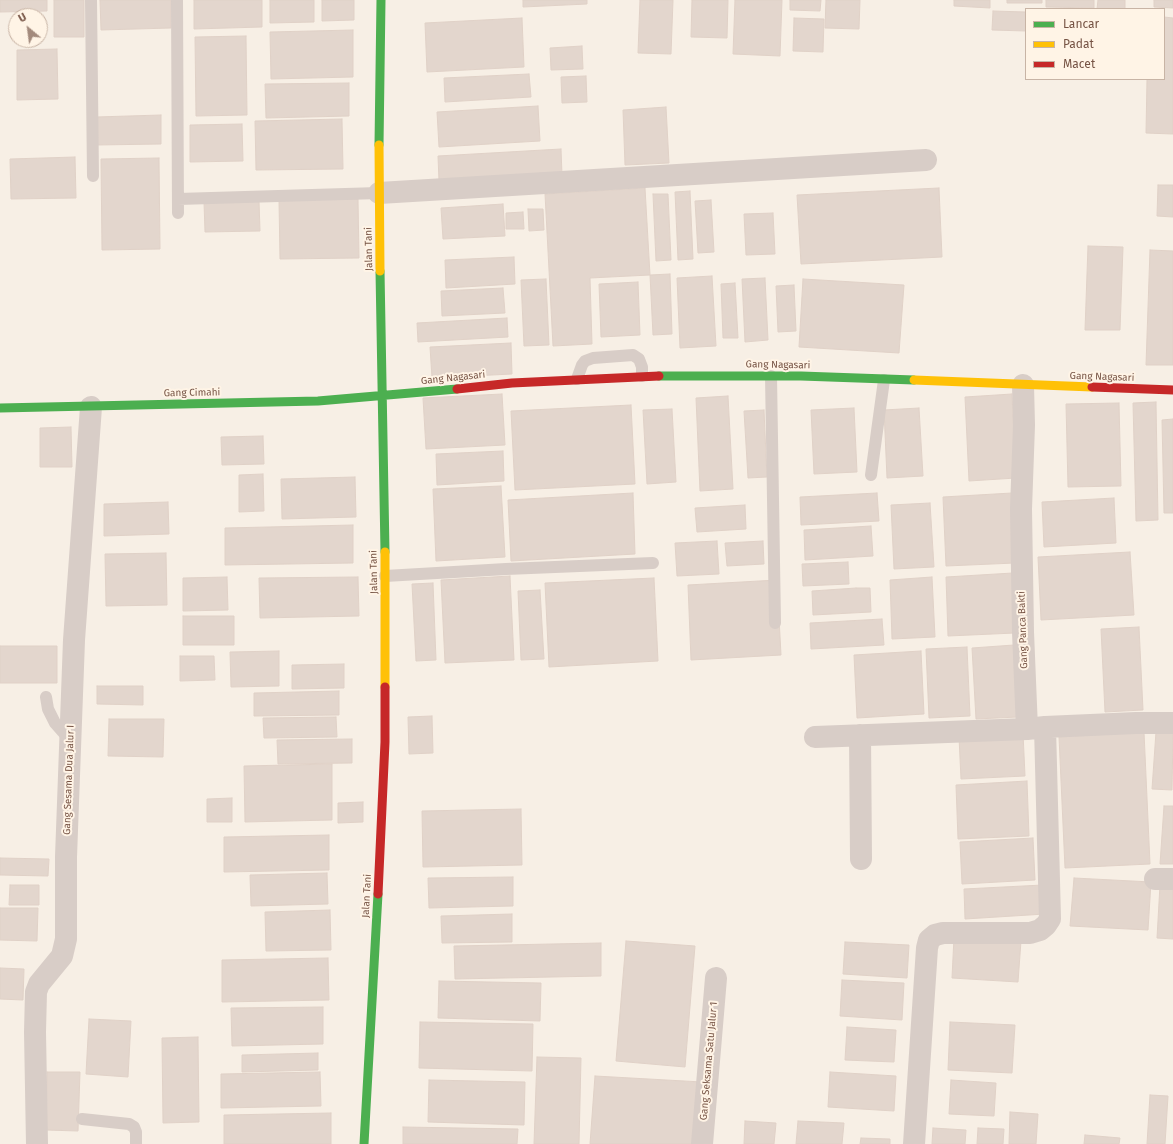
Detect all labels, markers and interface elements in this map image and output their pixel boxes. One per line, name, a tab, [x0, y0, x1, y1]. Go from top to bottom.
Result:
north arrow	[8, 8, 48, 48]
legend	[1025, 8, 1165, 80]
text: U	[16, 11, 29, 25]
text: Lancar	[1063, 17, 1099, 31]
text: Padat	[1063, 37, 1094, 51]
text: Macet	[1063, 57, 1095, 71]
street label: Jalan Tani	[363, 227, 375, 271]
street label: Gang Nagasari	[746, 358, 810, 372]
street label: Gang Nagasari	[420, 369, 486, 387]
street label: Gang Nagasari	[1069, 370, 1135, 384]
street label: Gang Cimahi	[164, 387, 220, 399]
street label: Jalan Tani	[368, 550, 380, 594]
street label: Gang Panca Bakti	[1016, 591, 1030, 669]
street label: Gang Sesama Dua Jalur I	[61, 725, 77, 835]
street label: Jalan Tani	[360, 874, 374, 918]
street label: Gang Seksama Satu Jalur 1	[698, 1001, 720, 1121]

